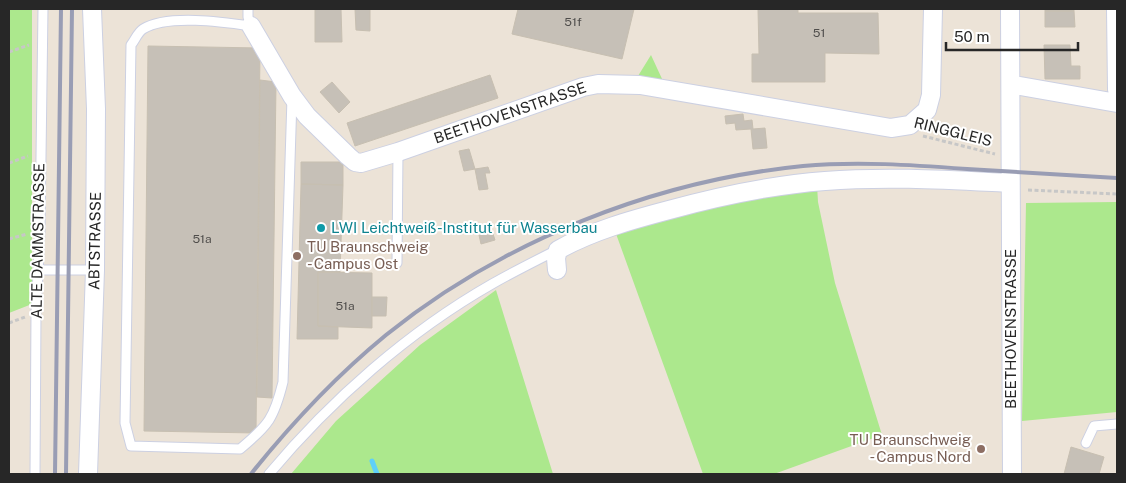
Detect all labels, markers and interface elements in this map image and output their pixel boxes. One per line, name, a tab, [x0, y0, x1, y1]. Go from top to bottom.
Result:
house number: 51f	[564, 15, 582, 29]
scale bar	[946, 20, 1078, 52]
house number: 51	[813, 26, 825, 40]
text: 50 m	[954, 28, 989, 45]
street label: BEETHOVENSTRASSE	[431, 78, 588, 147]
street label: RINGGLEIS	[912, 114, 994, 149]
street label: ALTE DAMMSTRASSE	[28, 163, 47, 319]
street label: ABTSTRASSE	[85, 192, 104, 290]
place label: LWI Leichtweiß-Institut für Wasserbau	[331, 219, 597, 236]
marker: LWI Leichtweiß-Institut für Wasserbau	[315, 222, 327, 234]
house number: 51a	[192, 232, 212, 246]
place label: TU Braunschweig - Campus Ost	[307, 238, 429, 272]
street label: BEETHOVENSTRASSE	[1002, 249, 1019, 409]
marker: TU Braunschweig - Campus Ost	[291, 250, 303, 262]
house number: 51a	[335, 299, 355, 313]
place label: TU Braunschweig - Campus Nord	[850, 431, 971, 465]
marker: TU Braunschweig - Campus Nord	[975, 443, 987, 455]

